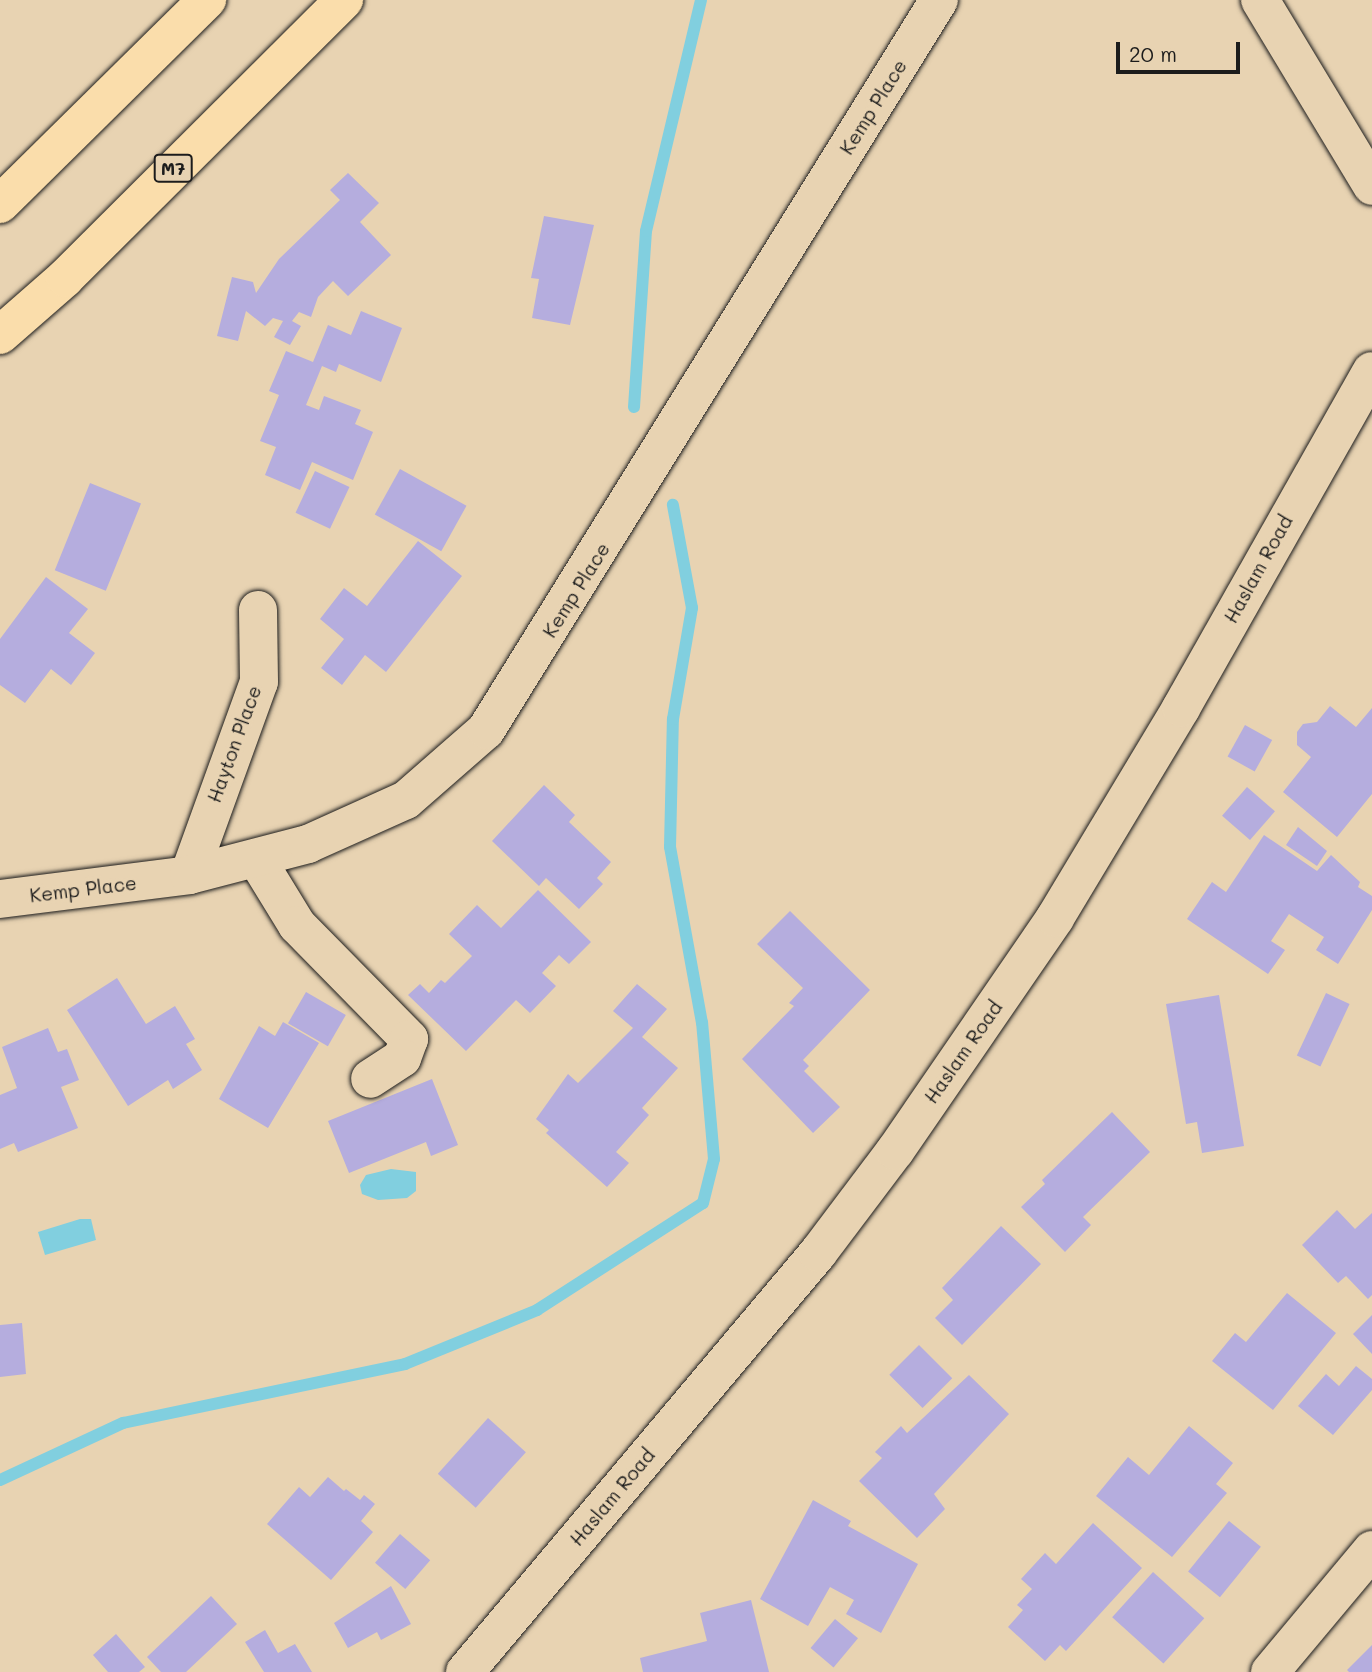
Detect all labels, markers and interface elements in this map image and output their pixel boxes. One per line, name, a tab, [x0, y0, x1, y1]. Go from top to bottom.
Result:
scale bar	[1120, 28, 1244, 72]
text: 20 m	[1129, 40, 1177, 67]
street label: Kemp Place	[835, 55, 911, 159]
road number: M7	[152, 154, 194, 182]
street label: Haslam Road	[1219, 511, 1297, 627]
street label: Kemp Place	[538, 538, 614, 642]
street label: Hayton Place	[202, 682, 266, 806]
street label: Kemp Place	[28, 871, 138, 907]
street label: Haslam Road	[919, 996, 1007, 1108]
street label: Haslam Road	[565, 1444, 659, 1550]

